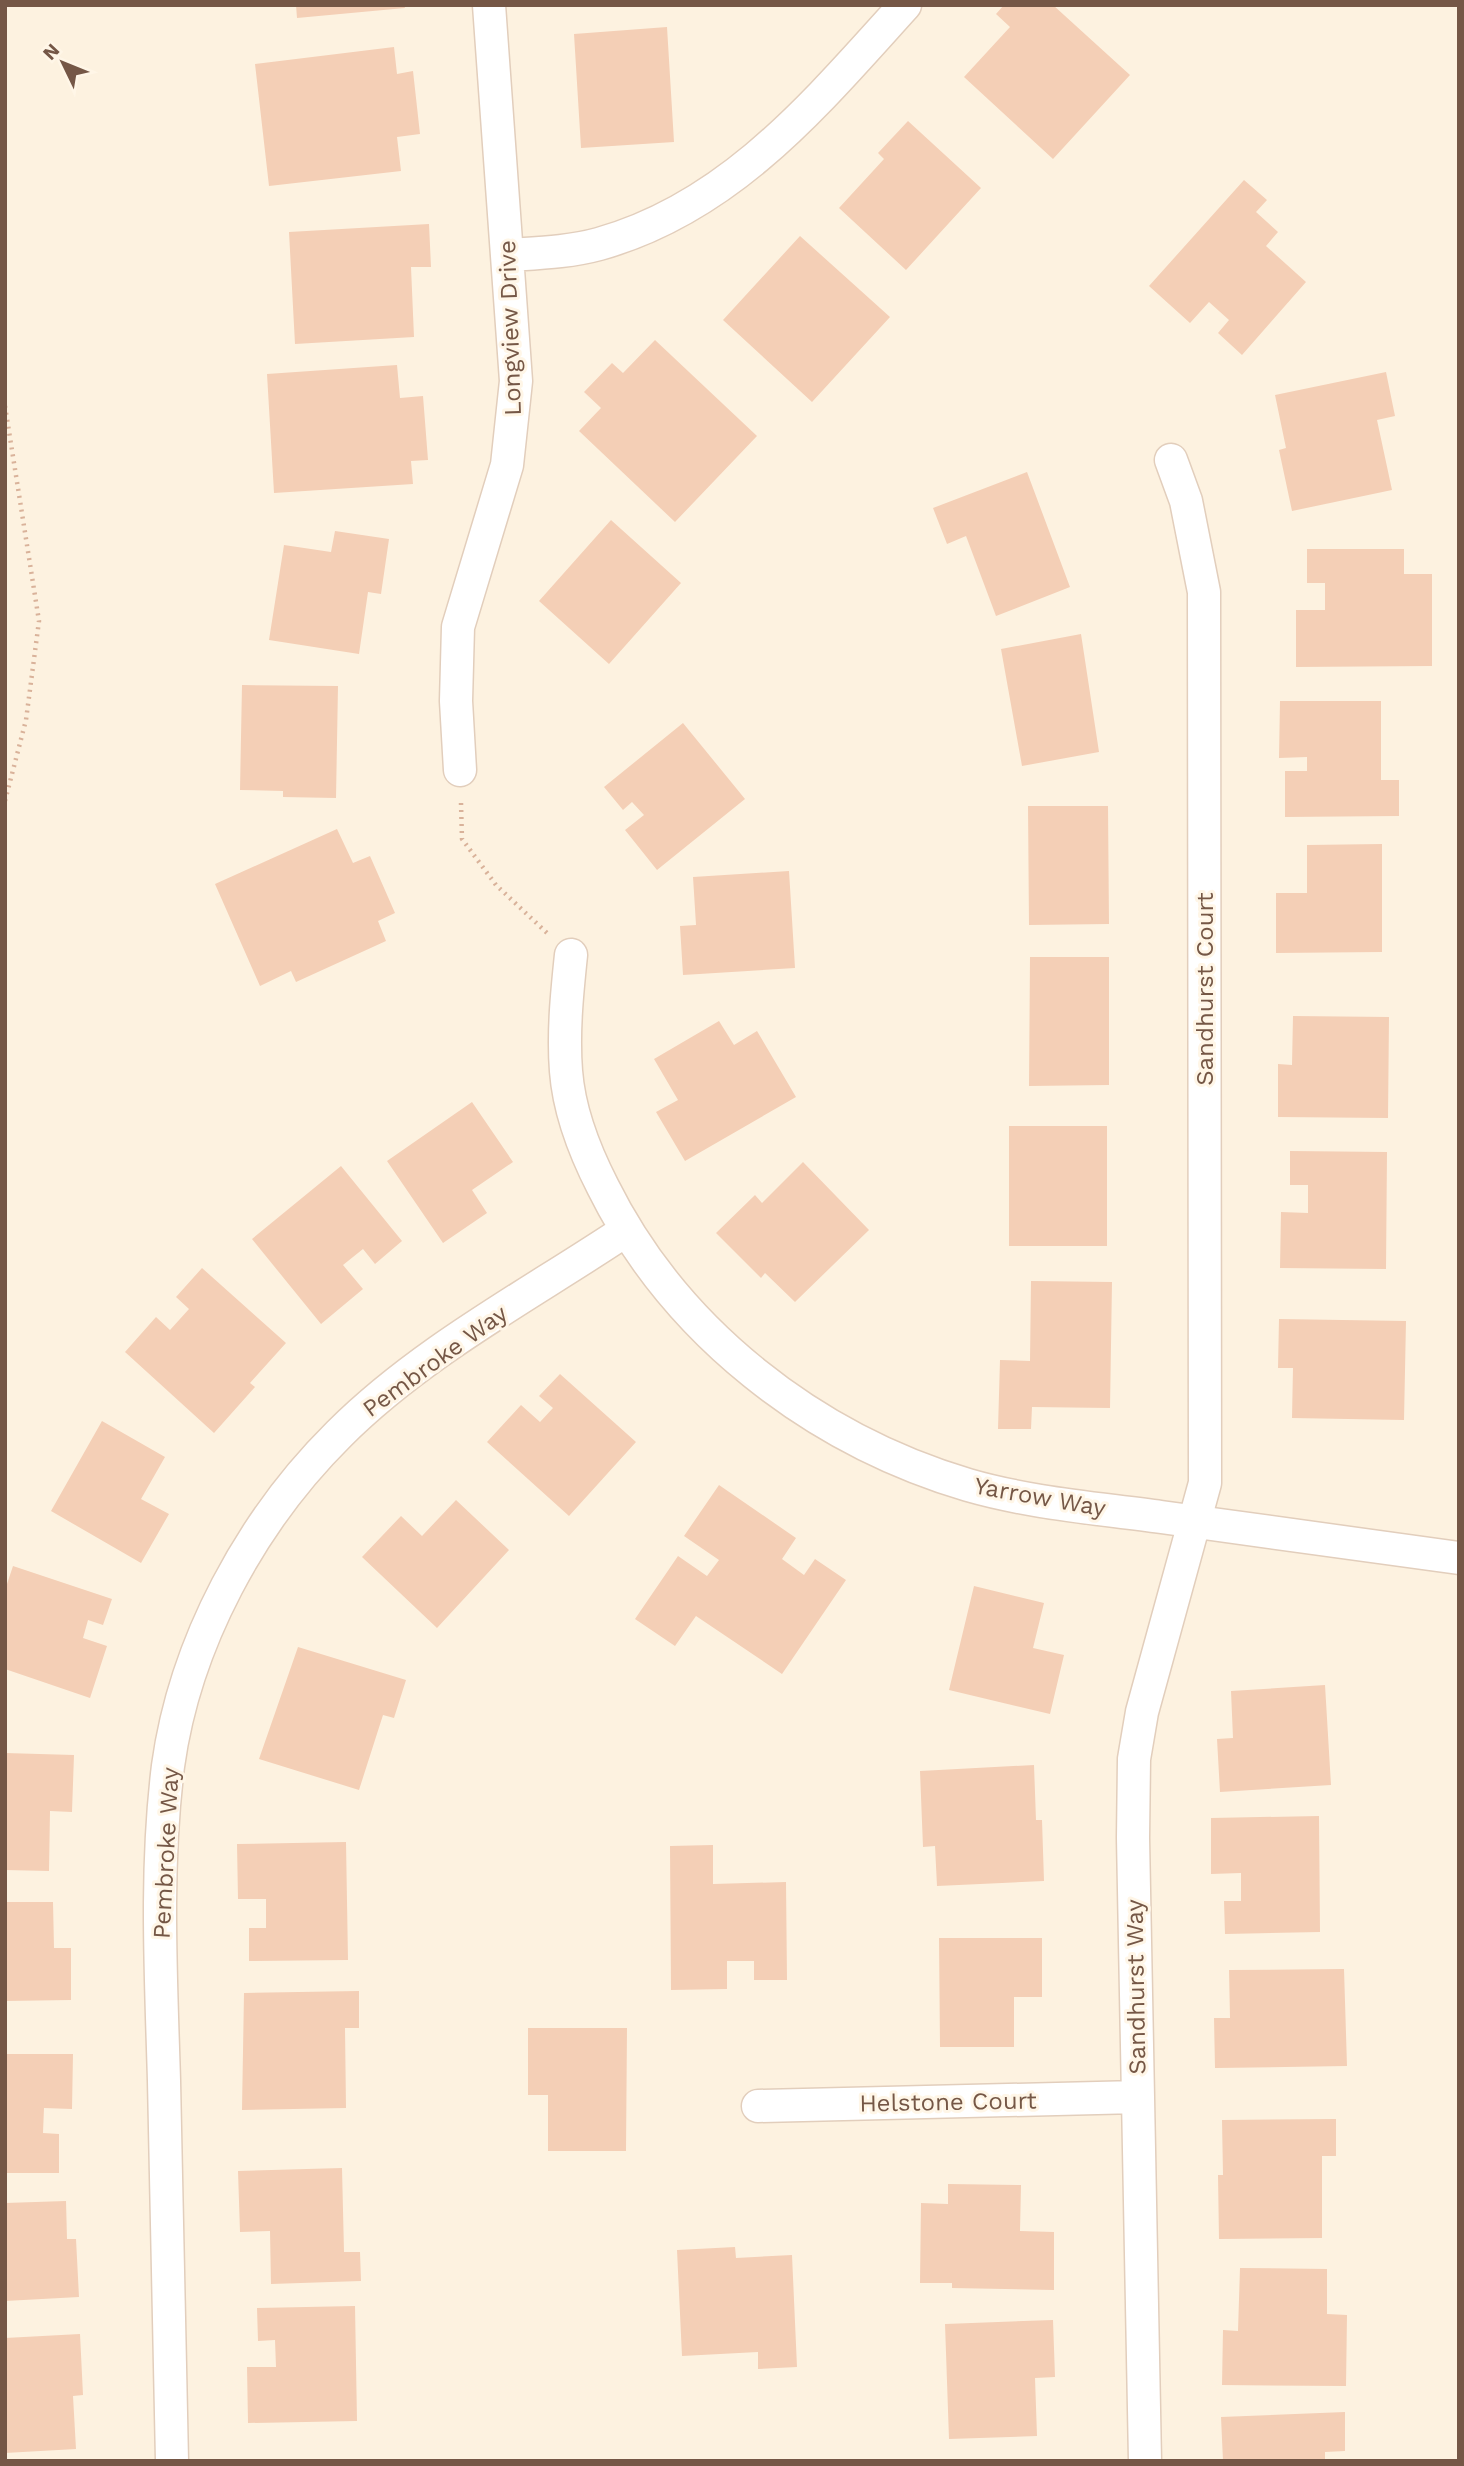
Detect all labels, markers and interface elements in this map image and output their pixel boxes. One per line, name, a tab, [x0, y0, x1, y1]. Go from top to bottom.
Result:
north arrow	[28, 28, 98, 98]
text: N	[38, 39, 64, 65]
street label: Longview Drive	[493, 240, 527, 416]
street label: Sandhurst Court	[1191, 892, 1219, 1086]
street label: Pembroke Way	[357, 1299, 513, 1423]
street label: Yarrow Way	[972, 1472, 1109, 1522]
street label: Pembroke Way	[148, 1766, 185, 1940]
street label: Sandhurst Way	[1120, 1899, 1152, 2075]
street label: Helstone Court	[859, 2086, 1037, 2118]

